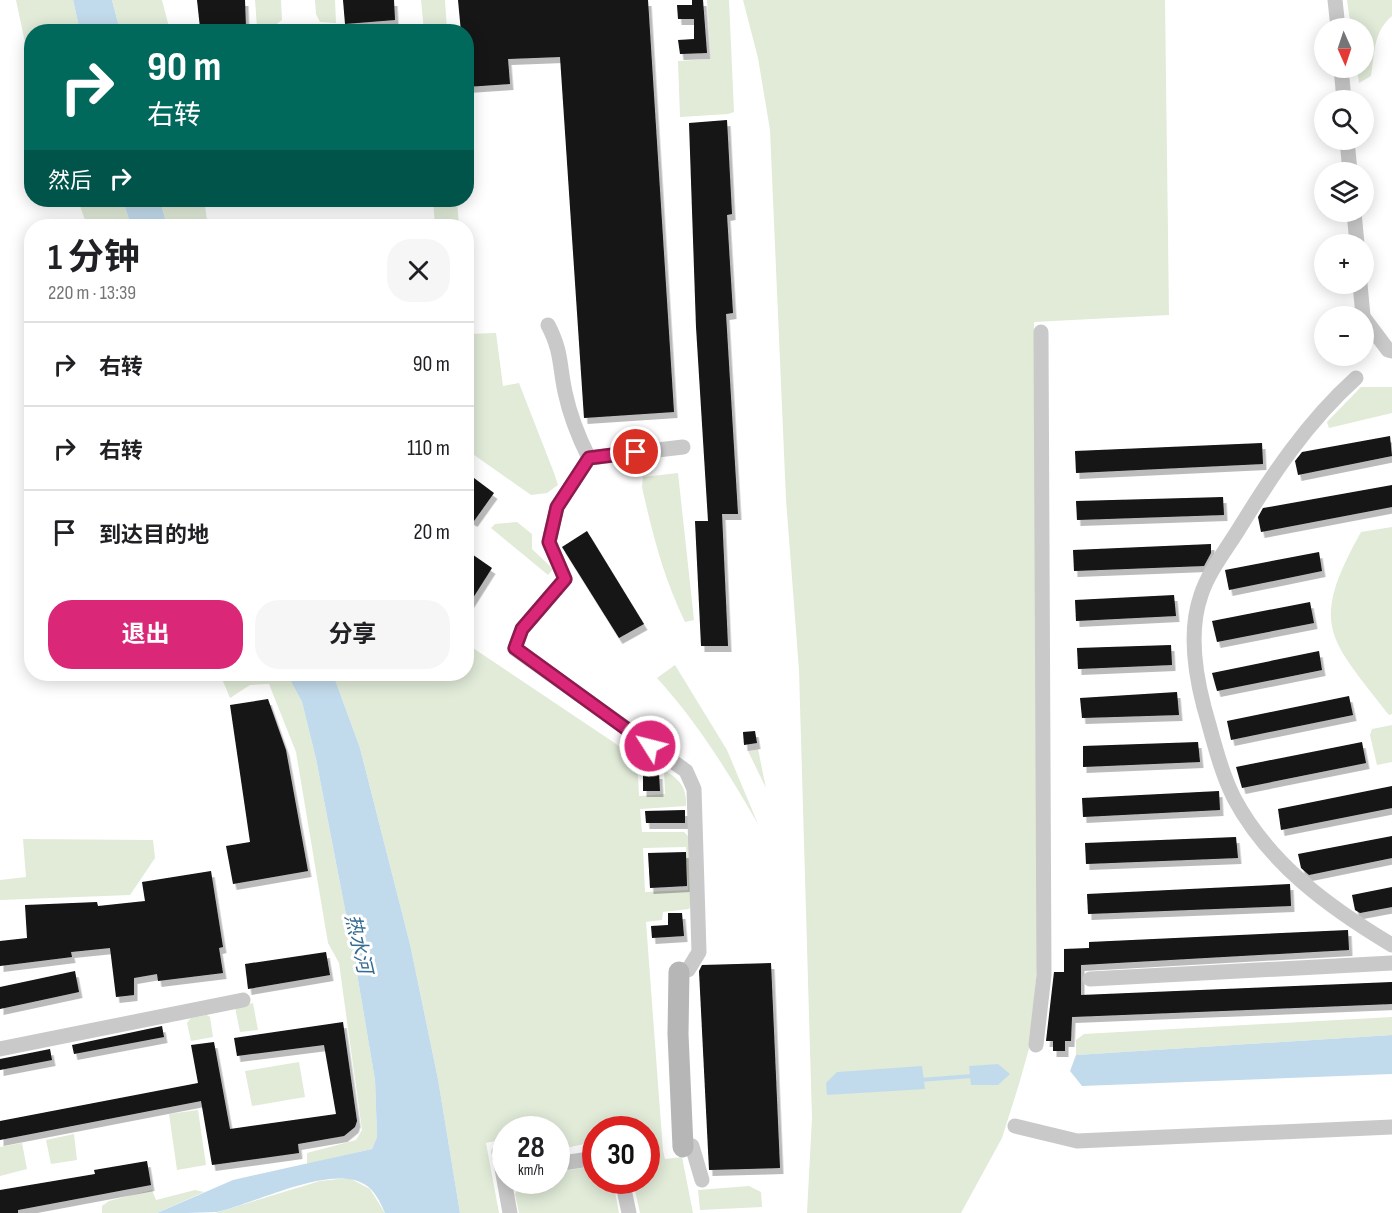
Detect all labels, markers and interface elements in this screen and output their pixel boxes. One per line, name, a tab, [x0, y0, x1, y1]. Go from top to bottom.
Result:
north arrow	[1314, 18, 1374, 78]
map controls	[1314, 18, 1374, 366]
text: 90 m	[147, 42, 221, 93]
icon: right	[48, 48, 126, 126]
button: search	[1314, 90, 1374, 150]
text: 右转	[147, 100, 201, 132]
icon: right	[104, 162, 137, 195]
button: layers	[1314, 162, 1374, 222]
text: 然后	[48, 168, 92, 195]
button: +	[1314, 234, 1374, 294]
text: 1 分钟	[48, 237, 140, 280]
button: close	[387, 239, 450, 302]
text: 220 m · 13:39	[48, 281, 136, 305]
button: −	[1314, 306, 1374, 366]
icon: right	[48, 348, 81, 381]
text: 90 m	[413, 351, 450, 378]
text: 右转	[99, 354, 143, 381]
pin	[610, 426, 661, 477]
icon: right	[48, 432, 81, 465]
text: 110 m	[407, 435, 450, 462]
icon: arrive	[619, 435, 652, 468]
text: 右转	[99, 438, 143, 465]
icon: arrive	[48, 516, 81, 549]
text: 20 m	[414, 519, 450, 546]
text: 到达目的地	[99, 522, 209, 549]
button: 退出	[48, 600, 243, 669]
button: 分享	[255, 600, 450, 669]
position arrow	[618, 714, 682, 778]
water label: 热水河	[340, 912, 377, 980]
speed limit sign: 30	[582, 1116, 660, 1194]
text: 28	[517, 1130, 545, 1166]
text: km/h	[518, 1161, 544, 1180]

